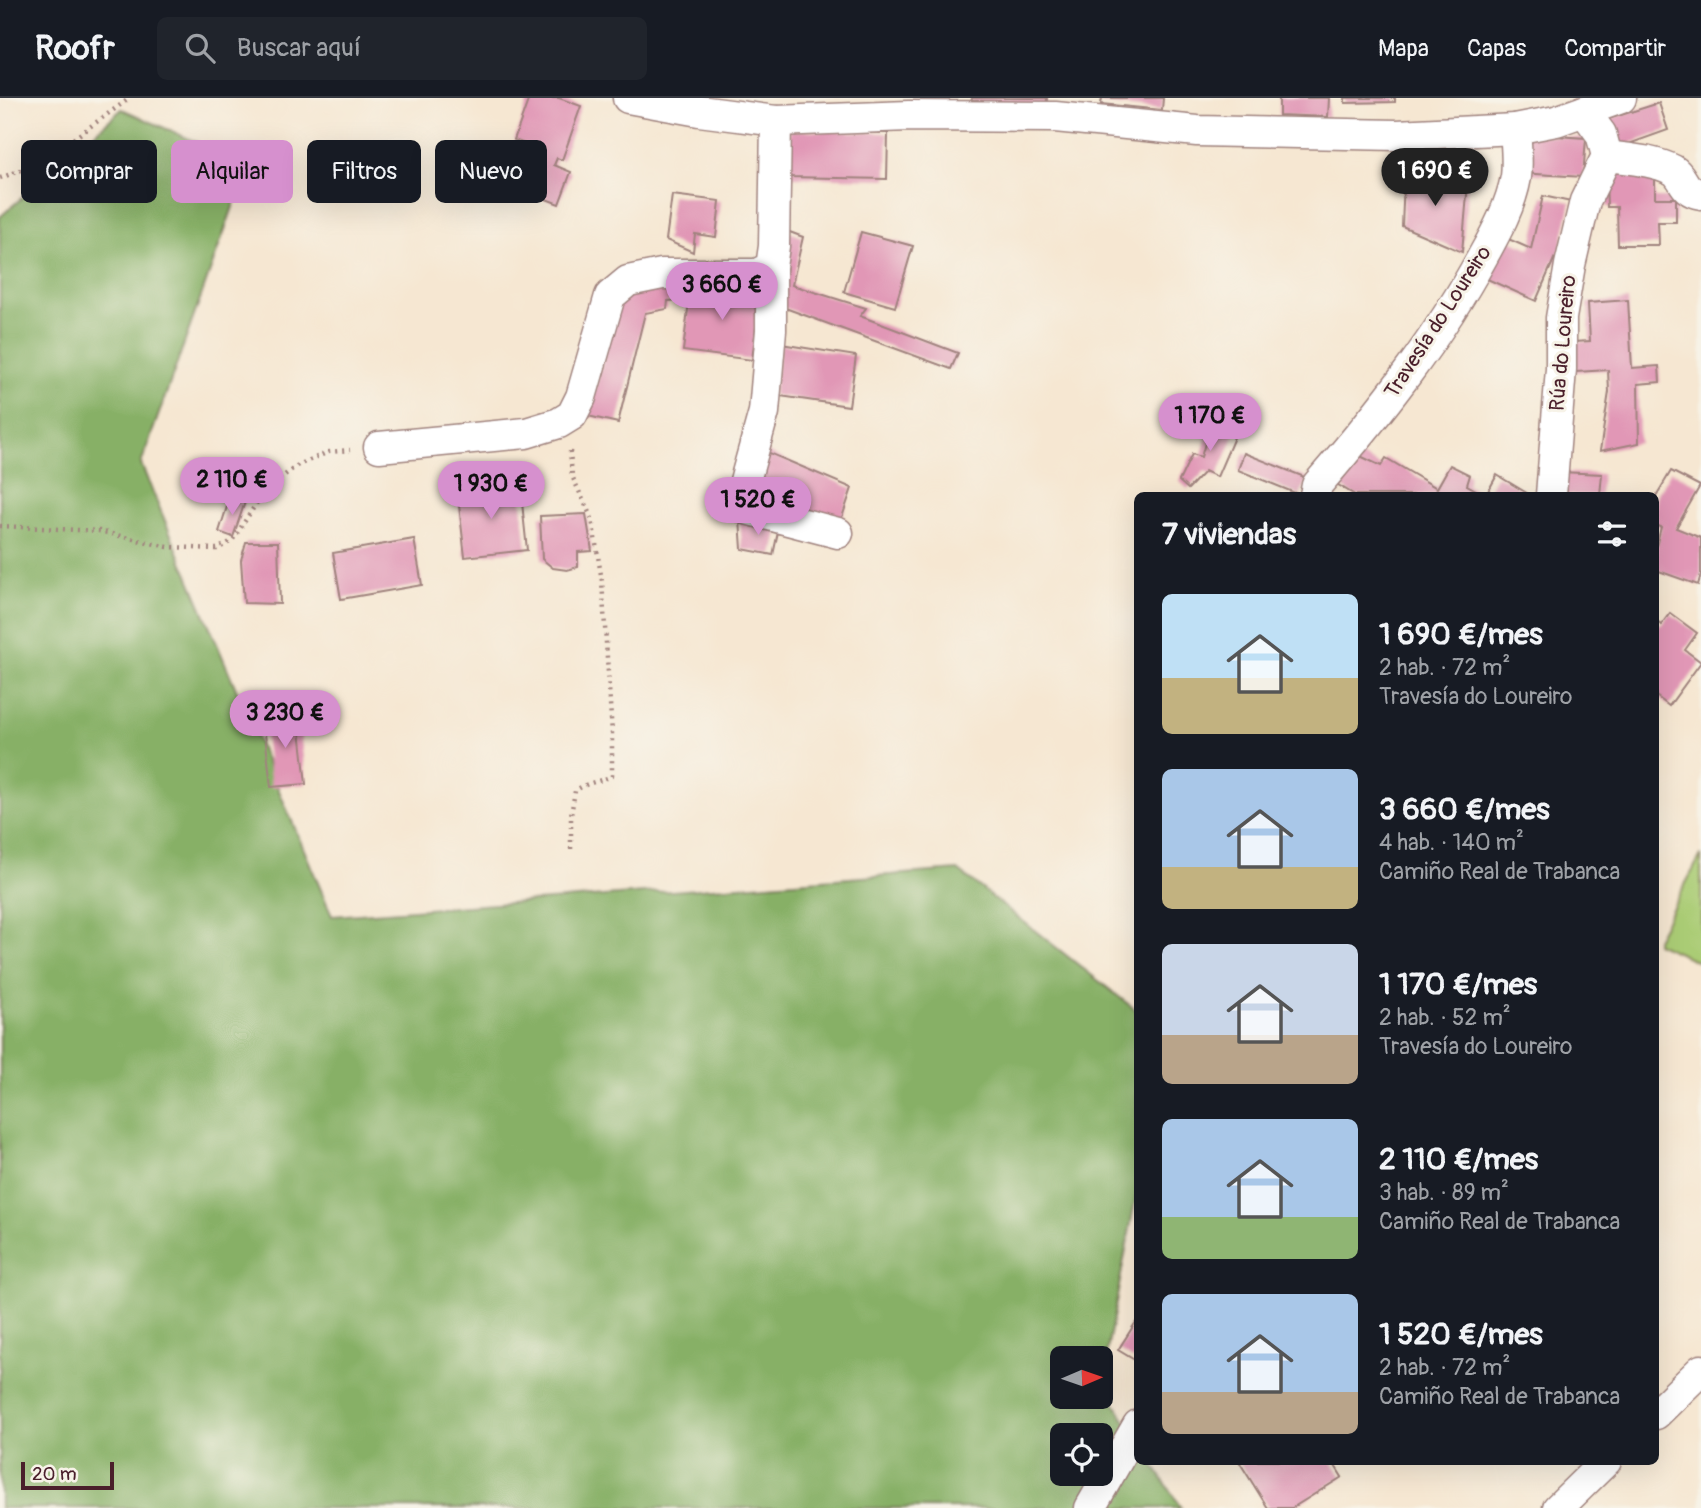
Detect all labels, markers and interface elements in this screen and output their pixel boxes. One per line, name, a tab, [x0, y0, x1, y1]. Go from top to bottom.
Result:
search box	[157, 17, 647, 80]
text: Roofr	[35, 28, 115, 69]
icon: search	[181, 29, 219, 67]
text: Buscar aquí	[237, 32, 361, 64]
text: Mapa	[1378, 34, 1429, 63]
text: Capas	[1467, 34, 1526, 63]
text: Compartir	[1564, 34, 1666, 63]
chip: Comprar	[21, 140, 157, 203]
chip: Alquilar	[171, 140, 293, 203]
chip: Filtros	[307, 140, 421, 203]
chip: Nuevo	[435, 140, 547, 203]
pin: 1 690 €	[1370, 148, 1500, 208]
text: 1 690 €	[1397, 156, 1473, 185]
street label: Travesía do Loureiro	[1379, 241, 1497, 403]
pin: 3 660 €	[657, 262, 787, 322]
text: 3 660 €	[682, 270, 762, 299]
street label: Rúa do Loureiro	[1544, 274, 1582, 412]
pin: 1 170 €	[1145, 394, 1275, 453]
text: 1 170 €	[1174, 401, 1246, 430]
pin: 2 110 €	[167, 458, 297, 517]
pin: 1 930 €	[426, 462, 556, 521]
text: 2 110 €	[196, 465, 268, 494]
text: 1 930 €	[454, 469, 528, 498]
pin: 1 520 €	[693, 478, 823, 537]
text: 1 520 €	[720, 485, 796, 514]
icon: filters	[1593, 515, 1631, 553]
text: 7 viviendas	[1162, 516, 1296, 553]
text: 1 690 €/mes	[1379, 616, 1543, 653]
icon: home	[1218, 622, 1302, 706]
text: 2 hab. · 72 m²	[1379, 653, 1510, 682]
text: Travesía do Loureiro	[1379, 682, 1572, 711]
pin: 3 230 €	[220, 690, 350, 750]
text: 3 230 €	[246, 698, 324, 727]
text: 3 660 €/mes	[1379, 791, 1550, 828]
icon: home	[1218, 797, 1302, 881]
text: 4 hab. · 140 m²	[1379, 828, 1524, 857]
text: Camiño Real de Trabanca	[1379, 857, 1620, 886]
text: 1 170 €/mes	[1379, 966, 1537, 1003]
icon: home	[1218, 972, 1302, 1056]
text: 2 hab. · 52 m²	[1379, 1003, 1511, 1032]
text: Travesía do Loureiro	[1379, 1032, 1572, 1061]
text: 2 110 €/mes	[1379, 1141, 1538, 1178]
icon: home	[1218, 1147, 1302, 1231]
text: 3 hab. · 89 m²	[1379, 1178, 1509, 1207]
text: Camiño Real de Trabanca	[1379, 1207, 1620, 1236]
text: 1 520 €/mes	[1379, 1316, 1543, 1353]
icon: home	[1218, 1322, 1302, 1406]
north arrow	[1050, 1346, 1113, 1409]
map controls	[1050, 1346, 1113, 1486]
text: 2 hab. · 72 m²	[1379, 1353, 1510, 1382]
text: Camiño Real de Trabanca	[1379, 1382, 1620, 1411]
button: locate	[1050, 1423, 1113, 1486]
scale bar	[21, 1459, 114, 1491]
text: 20 m	[32, 1462, 77, 1486]

